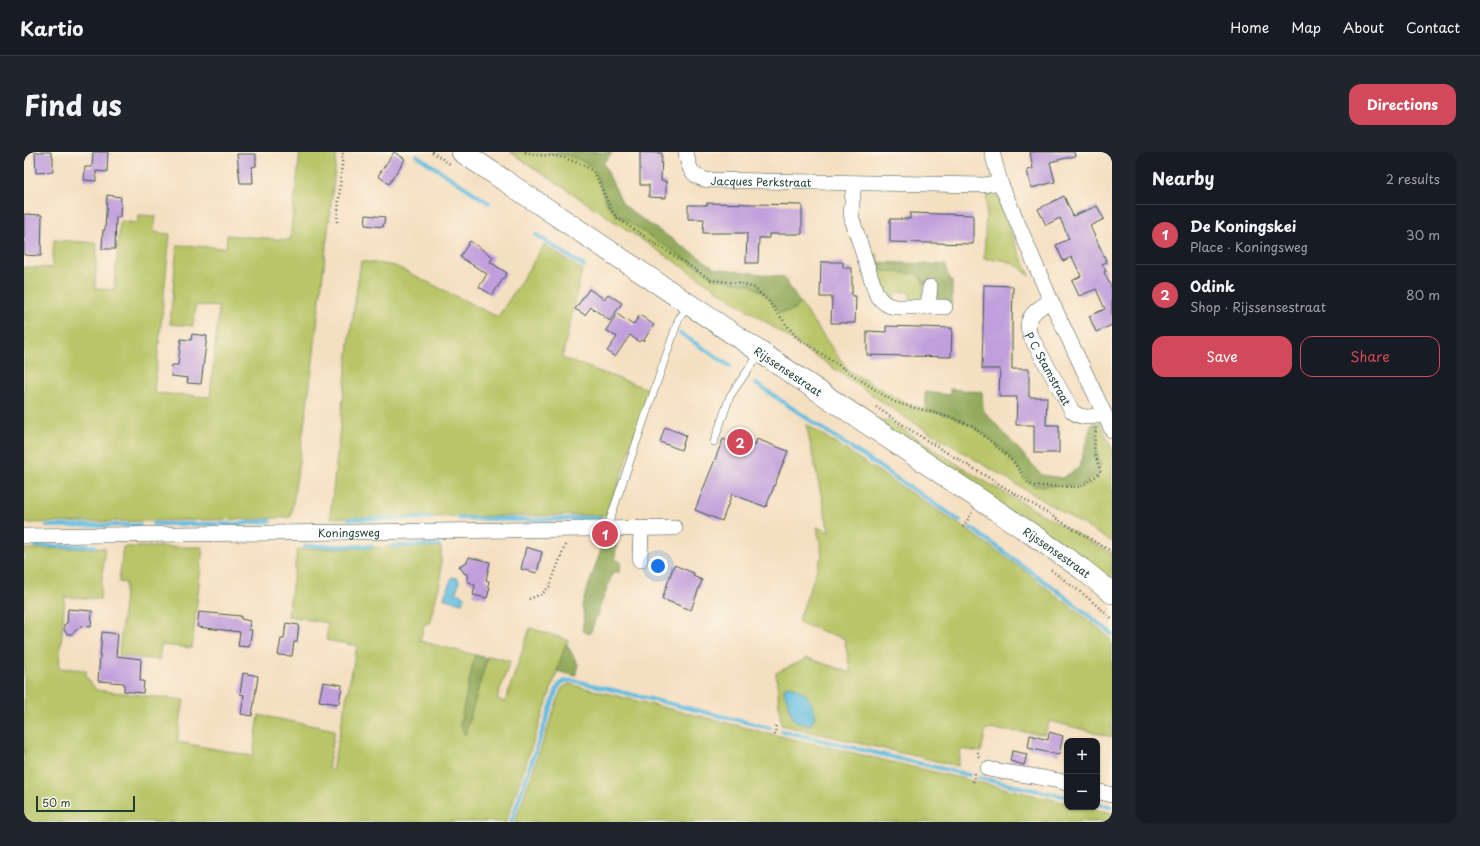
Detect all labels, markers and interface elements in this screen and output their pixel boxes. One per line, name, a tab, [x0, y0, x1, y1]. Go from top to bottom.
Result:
text: Kartio	[20, 14, 83, 42]
text: Home	[1230, 17, 1269, 38]
text: Map	[1291, 17, 1321, 38]
text: About	[1343, 17, 1384, 38]
text: Contact	[1406, 17, 1460, 38]
text: Find us	[24, 83, 122, 126]
button: Directions	[1349, 84, 1456, 125]
text: Nearby	[1152, 165, 1214, 191]
text: 2 results	[1386, 169, 1440, 188]
street label: Jacques Perkstraat	[710, 172, 812, 190]
text: De Koningskei	[1190, 214, 1296, 237]
text: 1	[1162, 225, 1168, 244]
text: 30 m	[1406, 225, 1440, 244]
text: Place · Koningsweg	[1190, 237, 1308, 256]
text: Odink	[1190, 274, 1235, 297]
text: 2	[1160, 285, 1170, 304]
text: 80 m	[1406, 285, 1440, 304]
text: Shop · Rijssensestraat	[1190, 297, 1326, 316]
street label: P C Stamstraat	[1021, 328, 1076, 409]
button: Save	[1152, 336, 1292, 377]
button: Share	[1300, 336, 1440, 377]
street label: Rijssensestraat	[751, 342, 826, 400]
pin: 2	[727, 427, 753, 457]
pin: 1	[592, 519, 618, 549]
street label: Rijssensestraat	[1020, 522, 1095, 582]
street label: Koningsweg	[318, 523, 380, 541]
your location	[648, 556, 668, 576]
map controls	[1064, 738, 1100, 810]
button: +	[1064, 738, 1100, 774]
button: −	[1064, 774, 1100, 810]
scale bar	[36, 794, 135, 813]
text: 50 m	[42, 794, 71, 811]

